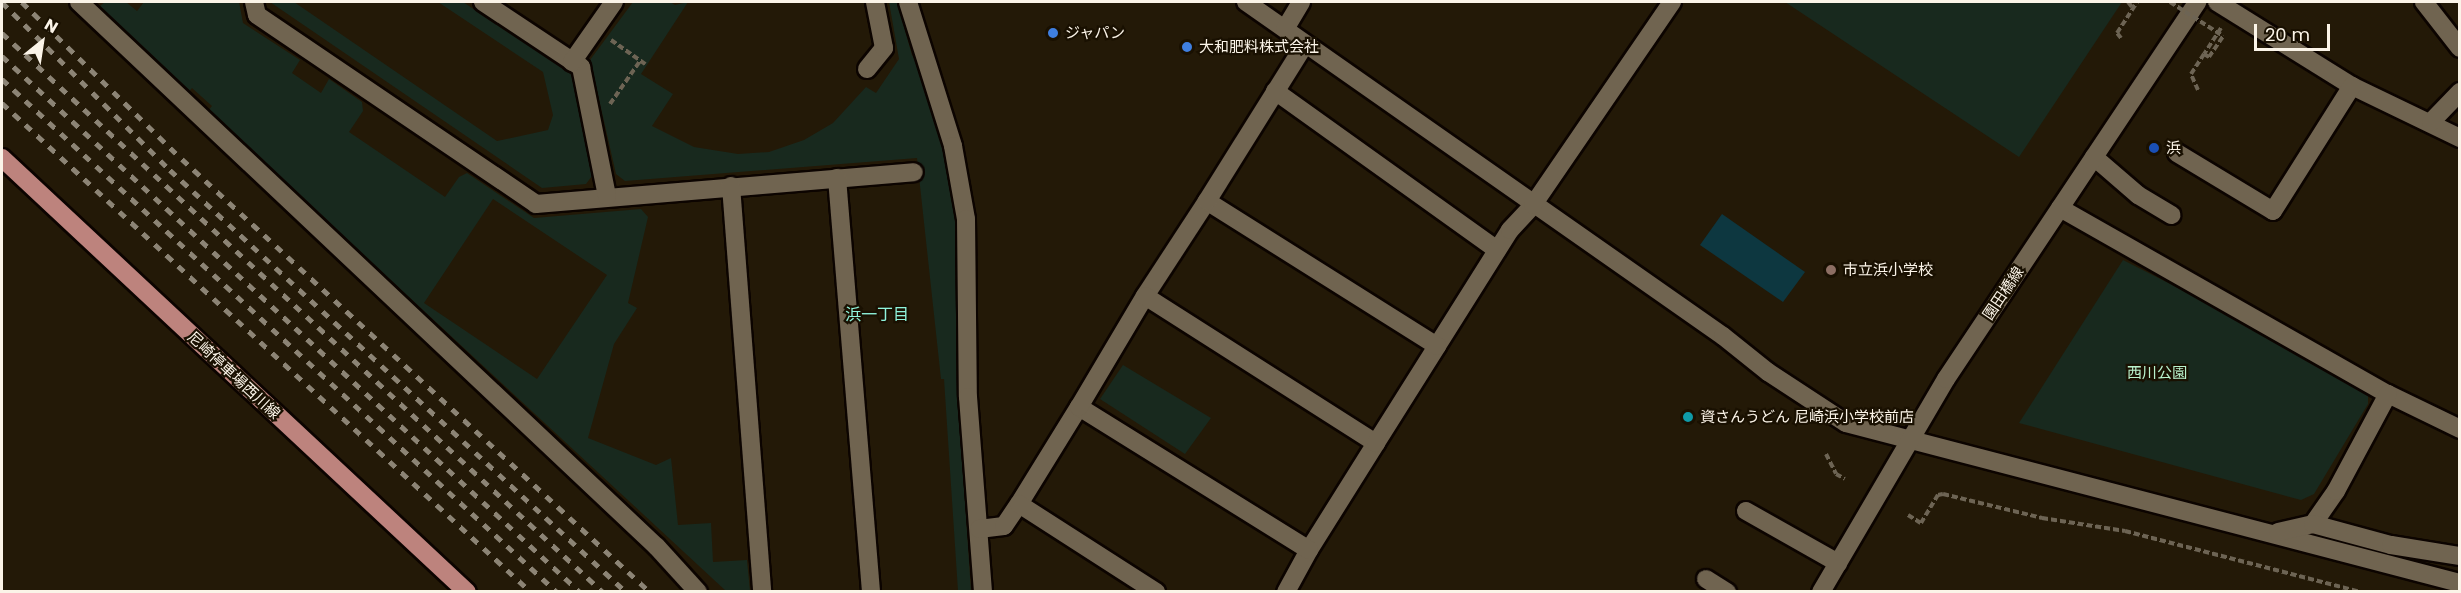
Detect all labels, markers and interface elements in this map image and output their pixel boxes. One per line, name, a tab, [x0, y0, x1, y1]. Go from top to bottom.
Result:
north arrow	[12, 12, 72, 72]
scale bar	[2257, 12, 2334, 50]
text: N	[40, 13, 62, 39]
text: 20 m	[2265, 22, 2310, 47]
place label: ジャパン	[1065, 24, 1125, 42]
marker: ジャパン	[1046, 26, 1060, 40]
place label: 大和肥料株式会社	[1199, 38, 1319, 56]
marker: 大和肥料株式会社	[1180, 40, 1194, 54]
place label: 浜	[2166, 139, 2181, 157]
marker: 浜	[2147, 141, 2161, 155]
place label: 市立浜小学校	[1843, 261, 1933, 279]
marker: 市立浜小学校	[1824, 263, 1838, 277]
street label: 園田橋線	[1979, 263, 2027, 323]
district label: 浜一丁目	[845, 305, 909, 325]
street label: 尼崎停車場西川線	[184, 327, 284, 423]
park label: 西川公園	[2127, 364, 2187, 382]
place label: 資さんうどん 尼崎浜小学校前店	[1700, 408, 1914, 426]
marker: 資さんうどん 尼崎浜小学校前店	[1681, 410, 1695, 424]

